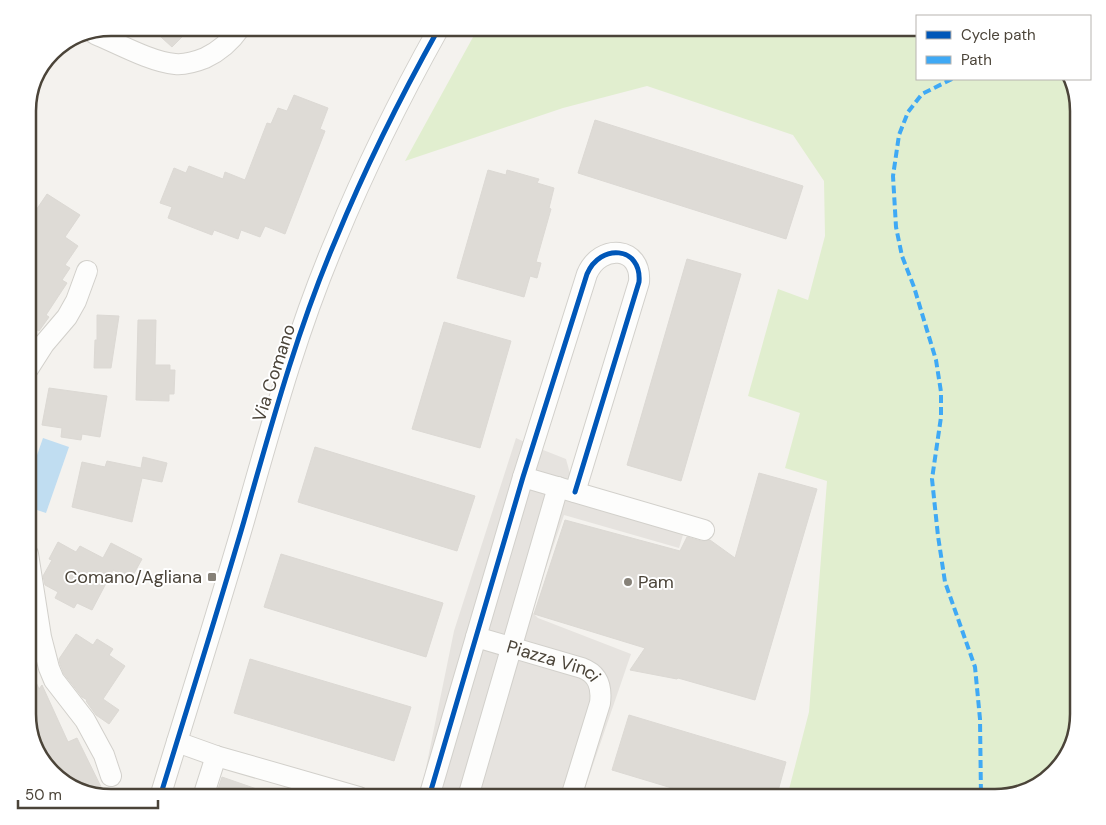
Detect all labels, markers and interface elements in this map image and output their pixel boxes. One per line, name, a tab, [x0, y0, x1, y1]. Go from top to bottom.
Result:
legend	[916, 15, 1091, 80]
text: Cycle path	[961, 25, 1036, 45]
text: Path	[961, 50, 992, 70]
street label: Via Comano	[247, 321, 301, 425]
place label: Comano/Agliana	[64, 565, 202, 589]
place label: Pam	[638, 570, 674, 594]
marker: Comano/Agliana	[206, 571, 218, 583]
marker: Pam	[622, 576, 634, 588]
street label: Piazza Vinci	[504, 635, 607, 687]
scale bar	[18, 778, 158, 810]
text: 50 m	[25, 785, 62, 805]

